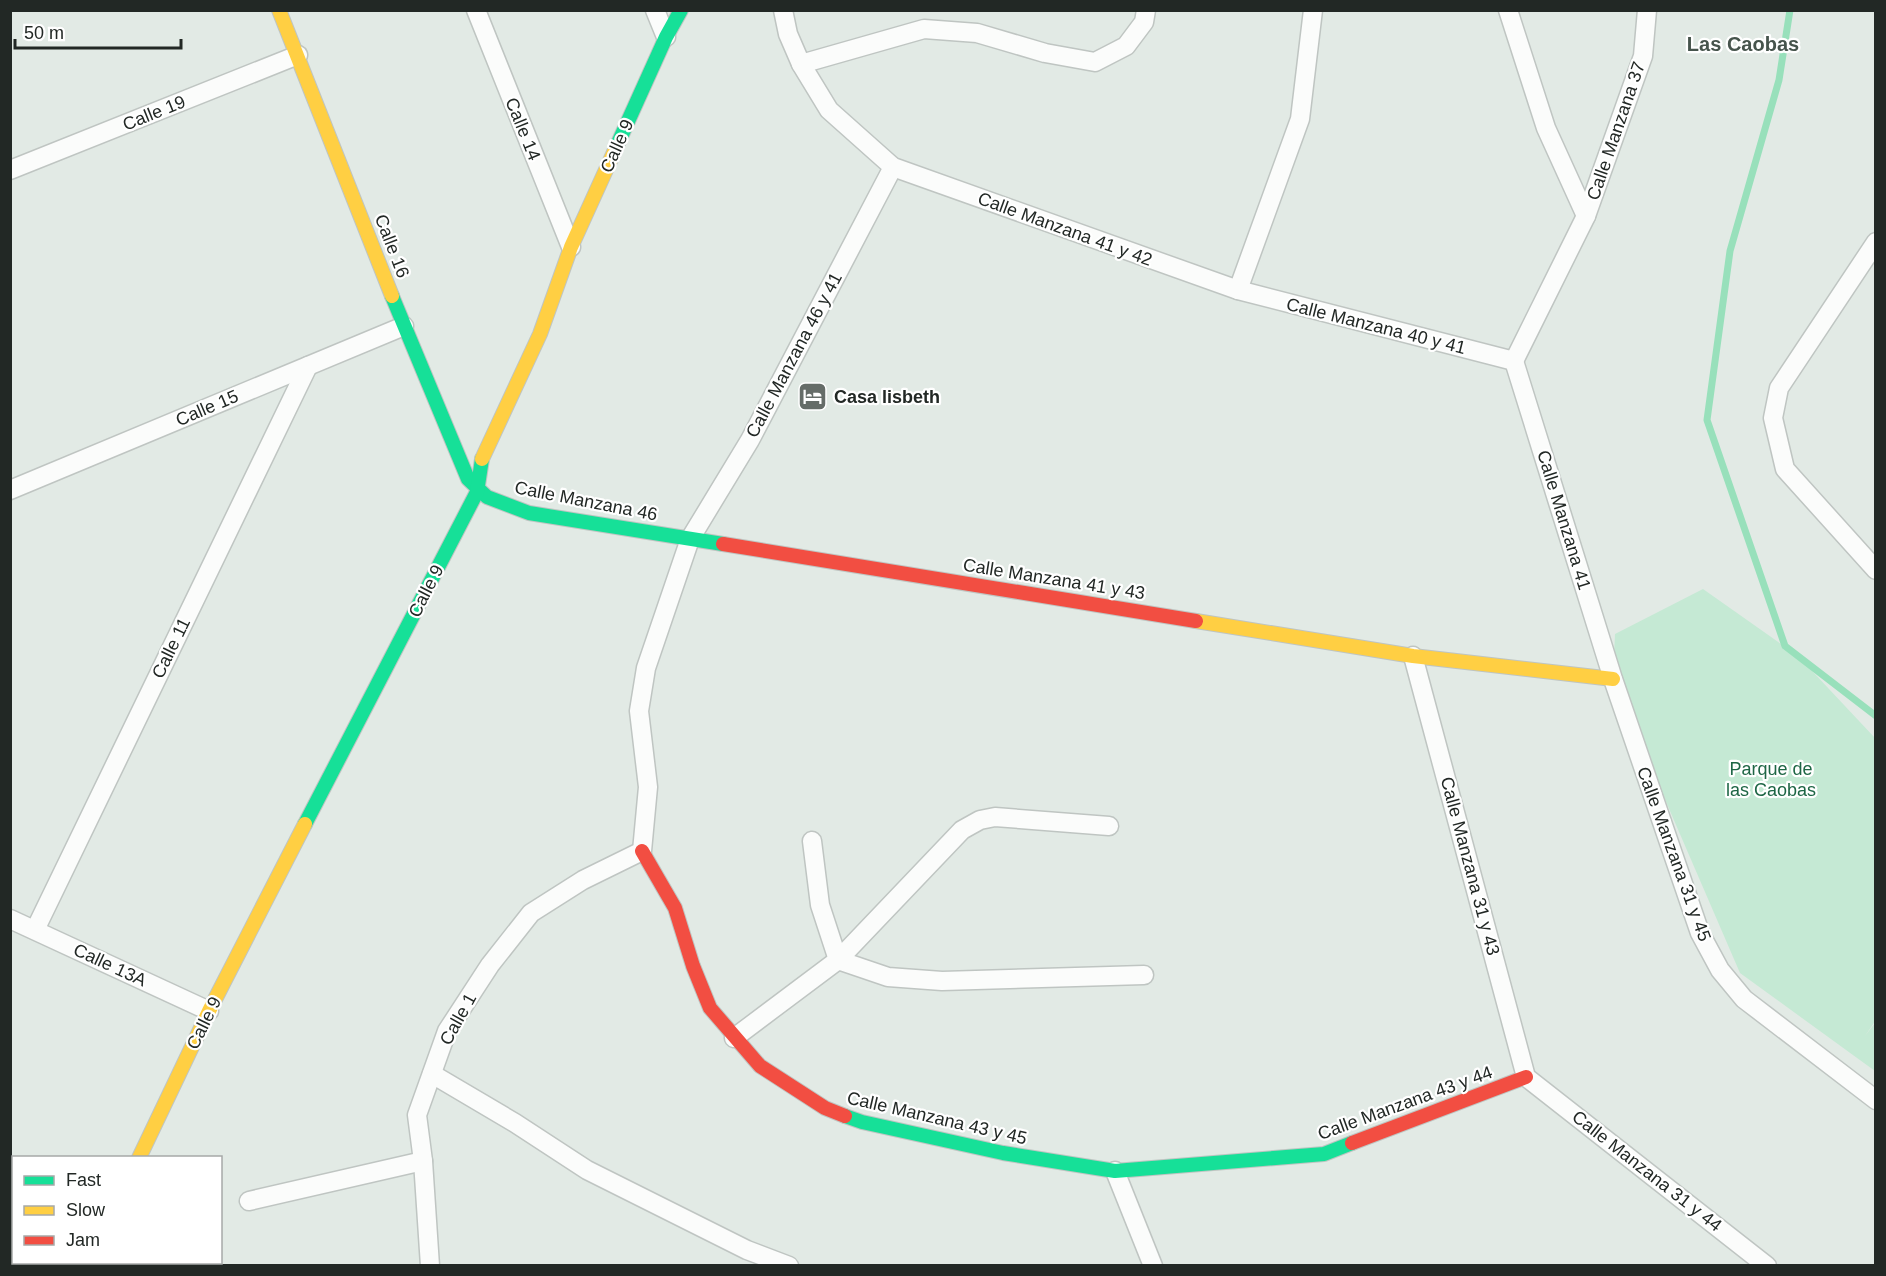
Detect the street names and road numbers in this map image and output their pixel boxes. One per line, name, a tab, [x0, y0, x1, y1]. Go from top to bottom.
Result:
street label: Calle Manzana 37	[1583, 59, 1649, 203]
street label: Calle 19	[120, 91, 188, 135]
street label: Calle 14	[501, 95, 545, 163]
street label: Calle 9	[596, 116, 638, 176]
street label: Calle Manzana 41 y 42	[975, 188, 1155, 270]
street label: Calle 16	[371, 212, 413, 280]
street label: Calle Manzana 46 y 41	[742, 269, 846, 441]
street label: Calle Manzana 40 y 41	[1284, 294, 1468, 358]
street label: Calle 15	[173, 386, 241, 430]
street label: Calle Manzana 41	[1533, 448, 1595, 592]
street label: Calle Manzana 46	[513, 477, 659, 525]
street label: Calle Manzana 41 y 43	[962, 555, 1146, 603]
street label: Calle 9	[404, 561, 448, 621]
street label: Calle 11	[148, 615, 194, 681]
street label: Calle Manzana 31 y 45	[1633, 764, 1715, 944]
street label: Calle Manzana 31 y 43	[1437, 774, 1503, 958]
street label: Calle 13A	[70, 939, 150, 991]
street label: Calle 1	[436, 990, 480, 1048]
street label: Calle 9	[183, 993, 225, 1053]
street label: Calle Manzana 43 y 44	[1315, 1062, 1495, 1144]
street label: Calle Manzana 43 y 45	[845, 1088, 1029, 1148]
street label: Calle Manzana 31 y 44	[1568, 1106, 1726, 1236]

